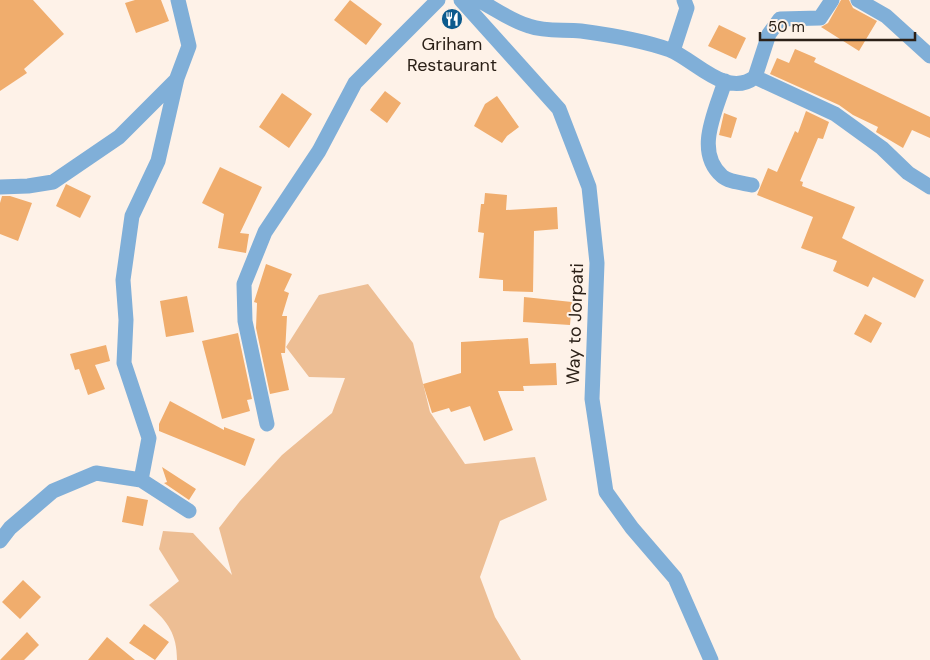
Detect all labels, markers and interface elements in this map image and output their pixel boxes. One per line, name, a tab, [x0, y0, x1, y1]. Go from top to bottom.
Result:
restaurant icon: Griham Restaurant	[440, 7, 464, 31]
scale bar	[760, 10, 915, 42]
text: 50 m	[768, 17, 805, 37]
place label: Griham Restaurant	[407, 32, 497, 77]
street label: Way to Jorpati	[561, 263, 589, 385]

